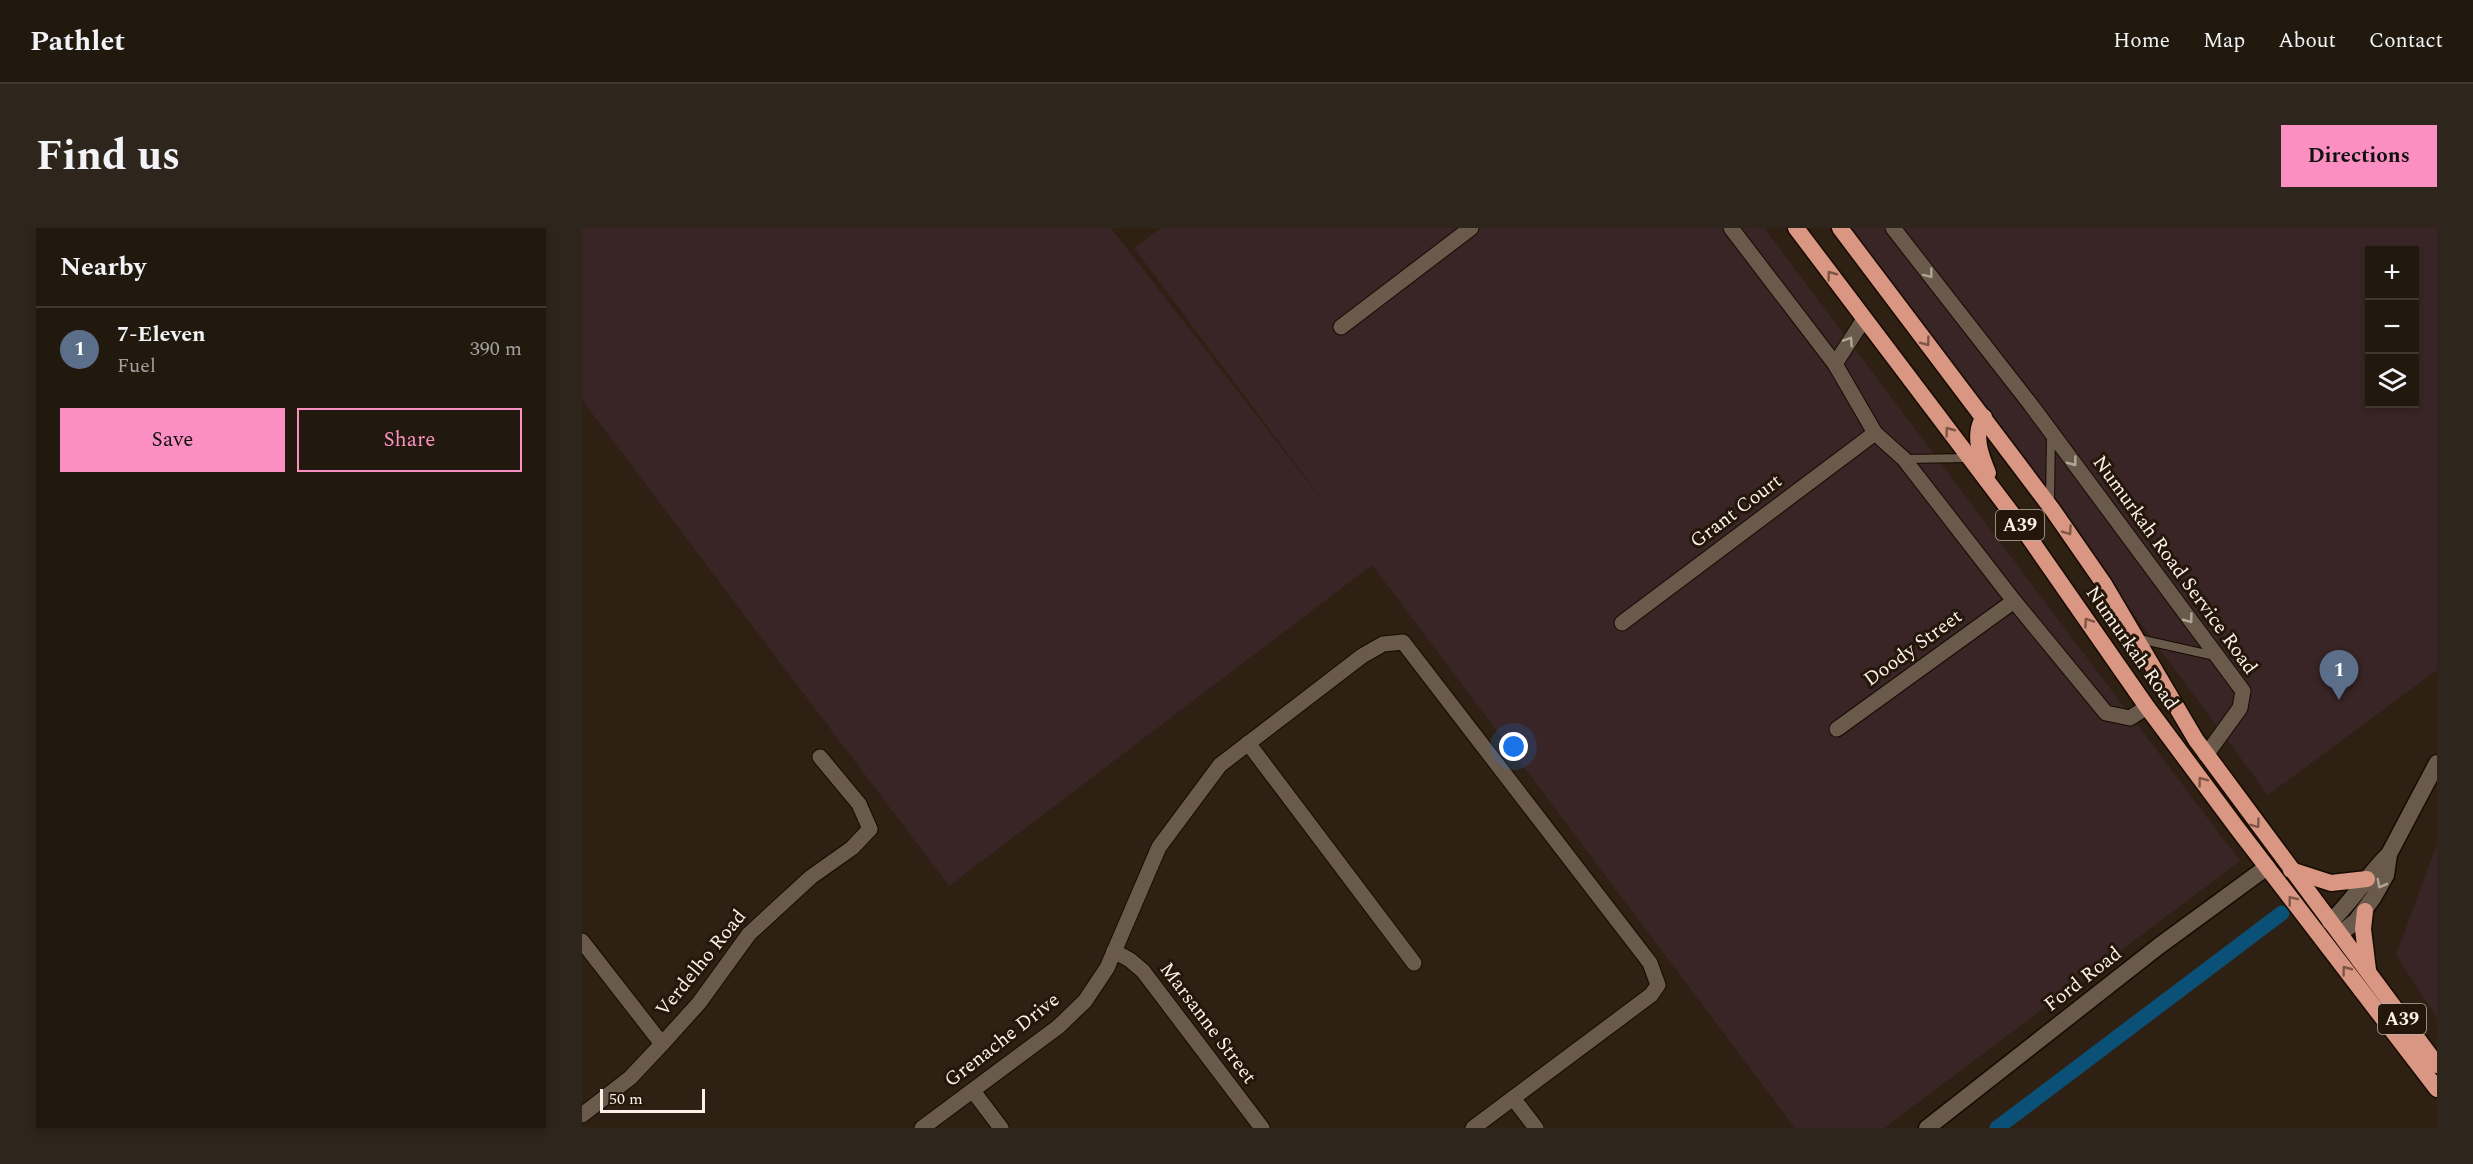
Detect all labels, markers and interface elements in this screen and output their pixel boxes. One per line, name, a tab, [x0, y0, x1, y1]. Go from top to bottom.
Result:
text: Pathlet	[30, 20, 125, 63]
text: Home	[2113, 25, 2170, 57]
text: Map	[2203, 25, 2245, 57]
text: About	[2278, 25, 2336, 57]
text: Contact	[2369, 25, 2443, 57]
text: Find us	[36, 125, 180, 188]
button: Directions	[2281, 125, 2437, 187]
map controls	[2365, 246, 2419, 408]
button: +	[2365, 246, 2419, 300]
text: Nearby	[60, 247, 146, 287]
one-way arrow	[1922, 267, 1933, 278]
one-way arrow	[1828, 271, 1839, 282]
button: −	[2365, 300, 2419, 354]
text: 7-Eleven	[117, 318, 206, 351]
text: 1	[74, 334, 85, 364]
text: 390 m	[470, 334, 522, 364]
one-way arrow	[1919, 335, 1930, 346]
one-way arrow	[1842, 337, 1854, 347]
text: Fuel	[117, 351, 156, 381]
button: layers	[2365, 354, 2419, 408]
button: Save	[60, 408, 285, 472]
button: Share	[297, 408, 522, 472]
one-way arrow	[1945, 426, 1956, 437]
street label: Numurkah Road Service Road	[2088, 451, 2262, 679]
one-way arrow	[2066, 456, 2077, 467]
street label: Grant Court	[1684, 466, 1788, 556]
road number: A39	[1996, 510, 2044, 540]
one-way arrow	[2061, 525, 2072, 536]
street label: Numurkah Road	[2080, 581, 2184, 715]
street label: Doody Street	[1857, 602, 1969, 694]
one-way arrow	[2182, 613, 2193, 624]
one-way arrow	[2084, 618, 2095, 629]
pin: 1	[2320, 650, 2358, 700]
your location	[1499, 732, 1528, 761]
one-way arrow	[2198, 776, 2209, 787]
one-way arrow	[2249, 818, 2260, 829]
one-way arrow	[2377, 878, 2388, 888]
one-way arrow	[2288, 895, 2299, 906]
street label: Verdelho Road	[648, 903, 754, 1023]
street label: Ford Road	[2038, 939, 2128, 1019]
street label: Marsanne Street	[1152, 956, 1264, 1090]
one-way arrow	[2343, 966, 2354, 977]
street label: Grenache Drive	[938, 985, 1066, 1095]
road number: A39	[2378, 1004, 2426, 1034]
scale bar	[600, 1086, 705, 1114]
text: 50 m	[609, 1087, 643, 1111]

